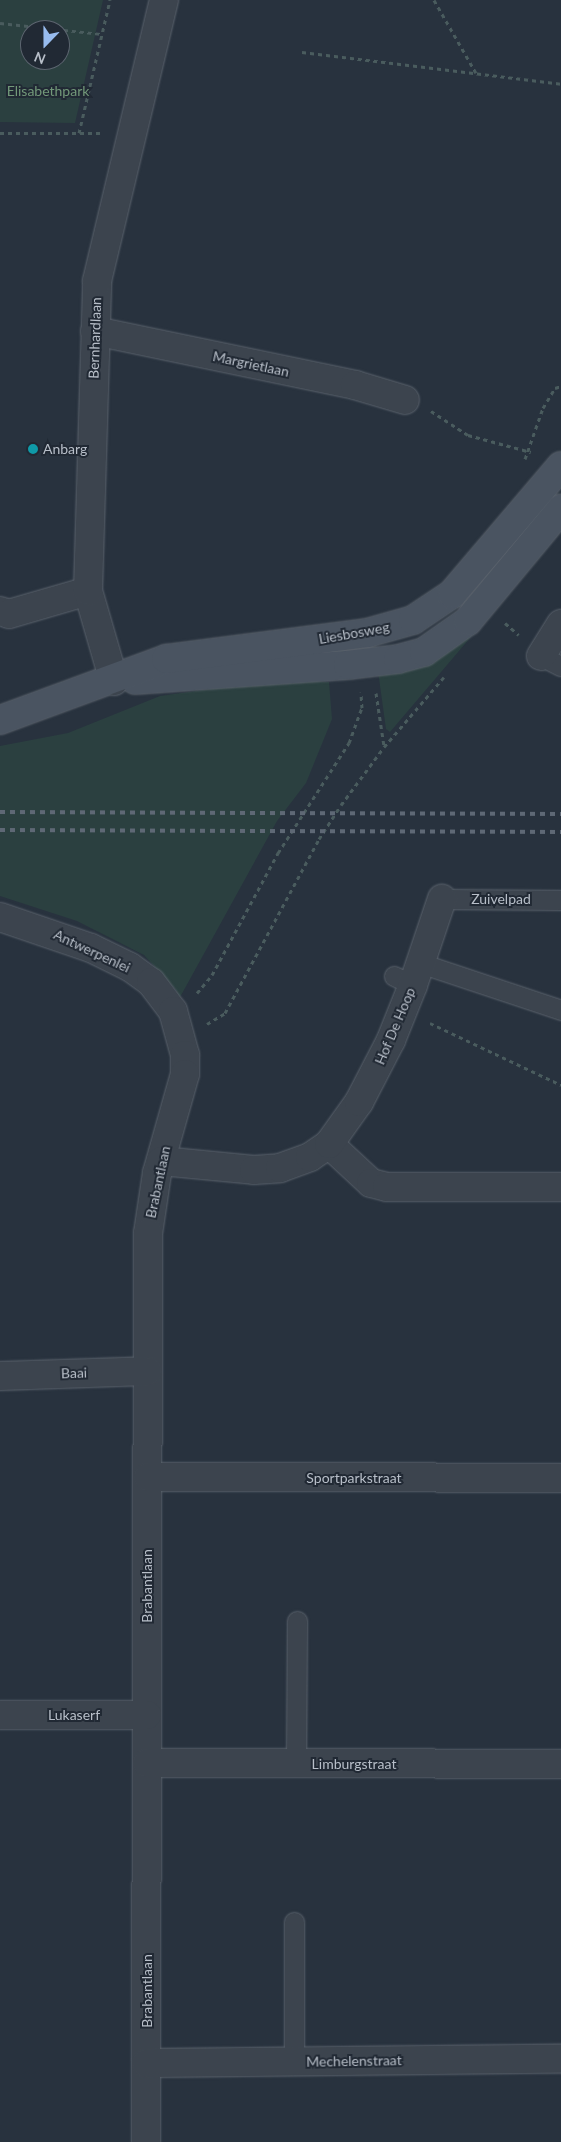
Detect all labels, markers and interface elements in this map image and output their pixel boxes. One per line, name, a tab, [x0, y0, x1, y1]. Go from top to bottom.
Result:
north arrow	[20, 20, 70, 70]
text: N	[31, 49, 48, 68]
park label: Elisabethpark	[7, 83, 89, 99]
street label: Bernhardlaan	[85, 297, 105, 379]
street label: Margrietlaan	[211, 348, 291, 380]
place label: Anbarg	[43, 441, 87, 457]
marker: Anbarg	[27, 443, 39, 455]
street label: Liesbosweg	[317, 619, 391, 647]
street label: Zuivelpad	[471, 891, 531, 907]
street label: Antwerpenlei	[51, 926, 133, 976]
street label: Hof De Hoop	[371, 985, 419, 1067]
street label: Brabantlaan	[142, 1144, 174, 1220]
street label: Baai	[61, 1364, 87, 1382]
street label: Sportparkstraat	[306, 1470, 402, 1486]
street label: Brabantlaan	[139, 1549, 155, 1623]
street label: Lukaserf	[48, 1707, 100, 1723]
street label: Limburgstraat	[312, 1756, 396, 1772]
street label: Brabantlaan	[139, 1954, 155, 2028]
street label: Mechelenstraat	[306, 2052, 402, 2070]

